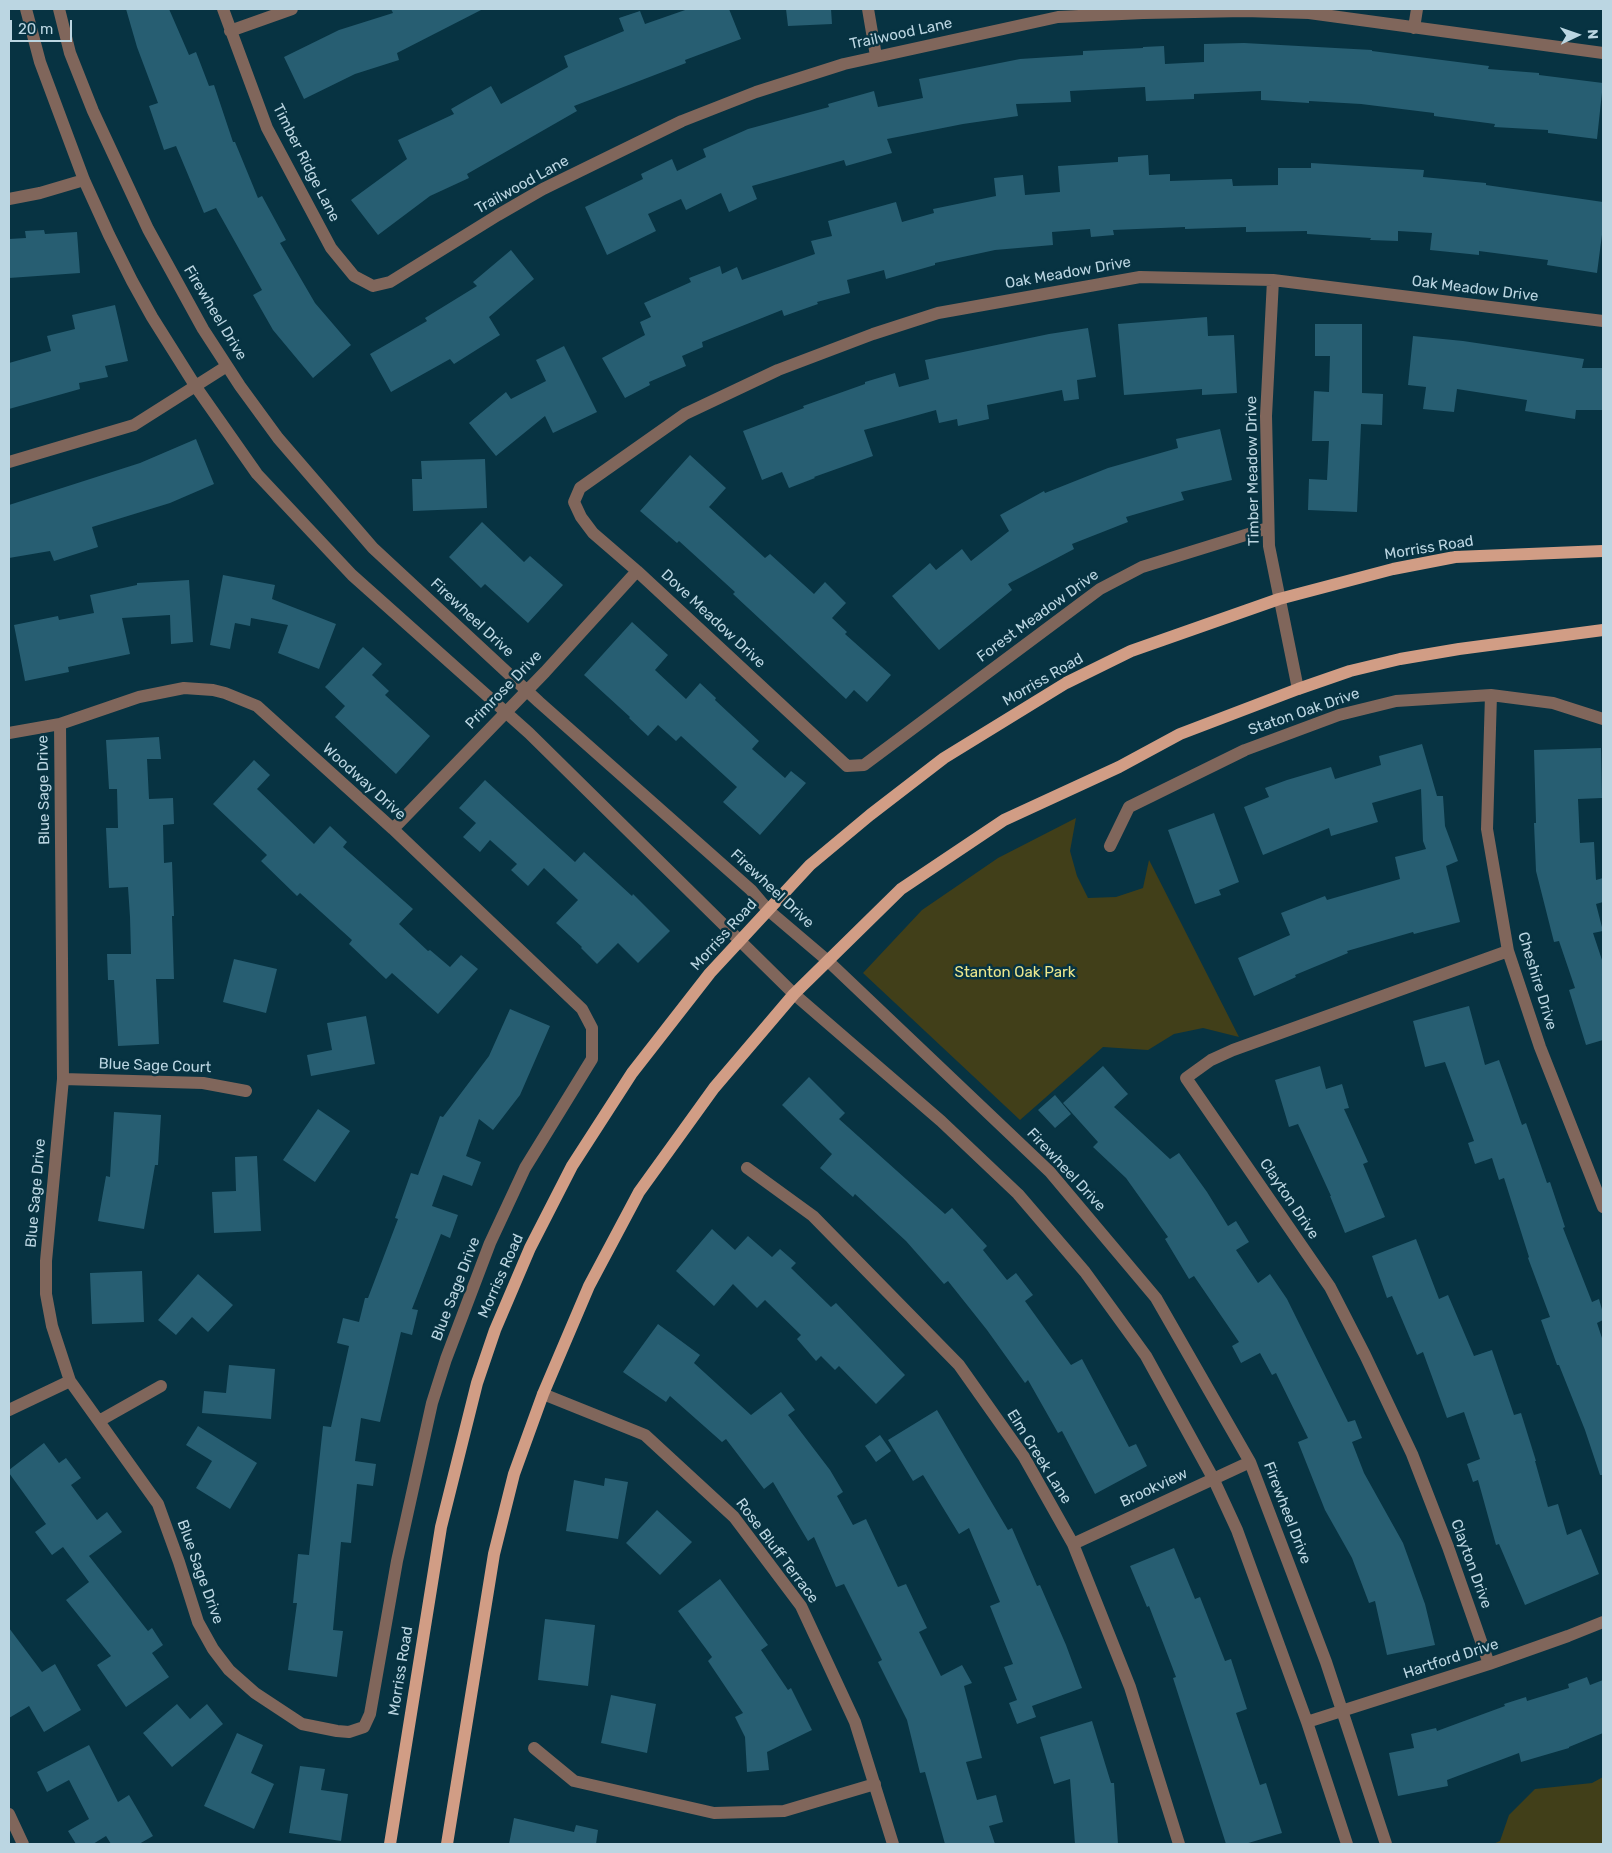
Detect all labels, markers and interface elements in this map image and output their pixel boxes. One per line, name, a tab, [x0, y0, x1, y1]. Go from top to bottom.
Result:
scale bar	[12, 10, 75, 42]
north arrow	[1552, 10, 1602, 60]
street label: Trailwood Lane	[848, 14, 954, 54]
text: 20 m	[18, 20, 53, 38]
text: N	[1584, 29, 1601, 40]
street label: Timber Ridge Lane	[268, 101, 344, 225]
street label: Trailwood Lane	[472, 152, 572, 218]
street label: Oak Meadow Drive	[1004, 253, 1132, 293]
street label: Firewheel Drive	[180, 262, 250, 364]
street label: Oak Meadow Drive	[1411, 272, 1539, 306]
street label: Timber Meadow Drive	[1243, 396, 1263, 546]
street label: Morriss Road	[1383, 532, 1475, 564]
street label: Dove Meadow Drive	[657, 566, 769, 672]
street label: Forest Meadow Drive	[974, 566, 1102, 666]
street label: Firewheel Drive	[427, 575, 517, 661]
street label: Primrose Drive	[462, 647, 546, 733]
street label: Morriss Road	[999, 650, 1087, 710]
street label: Staton Oak Drive	[1246, 685, 1362, 739]
street label: Blue Sage Drive	[34, 735, 54, 845]
street label: Woodway Drive	[319, 740, 409, 824]
street label: Firewheel Drive	[727, 846, 817, 932]
street label: Morriss Road	[687, 896, 761, 974]
street label: Cheshire Drive	[1514, 930, 1560, 1032]
park label: Stanton Oak Park	[955, 964, 1075, 982]
street label: Blue Sage Court	[98, 1055, 212, 1077]
street label: Firewheel Drive	[1023, 1125, 1109, 1215]
street label: Blue Sage Drive	[22, 1138, 50, 1248]
street label: Clayton Drive	[1255, 1155, 1323, 1243]
street label: Morriss Road	[474, 1231, 528, 1321]
street label: Blue Sage Drive	[428, 1235, 484, 1343]
street label: Elm Creek Lane	[1003, 1407, 1075, 1507]
street label: Firewheel Drive	[1259, 1460, 1315, 1566]
street label: Brookview	[1117, 1464, 1191, 1512]
street label: Rose Bluff Terrace	[732, 1495, 822, 1607]
street label: Blue Sage Drive	[173, 1517, 227, 1627]
street label: Clayton Drive	[1447, 1517, 1495, 1611]
street label: Morriss Road	[385, 1625, 417, 1717]
street label: Hartford Drive	[1401, 1635, 1501, 1683]

